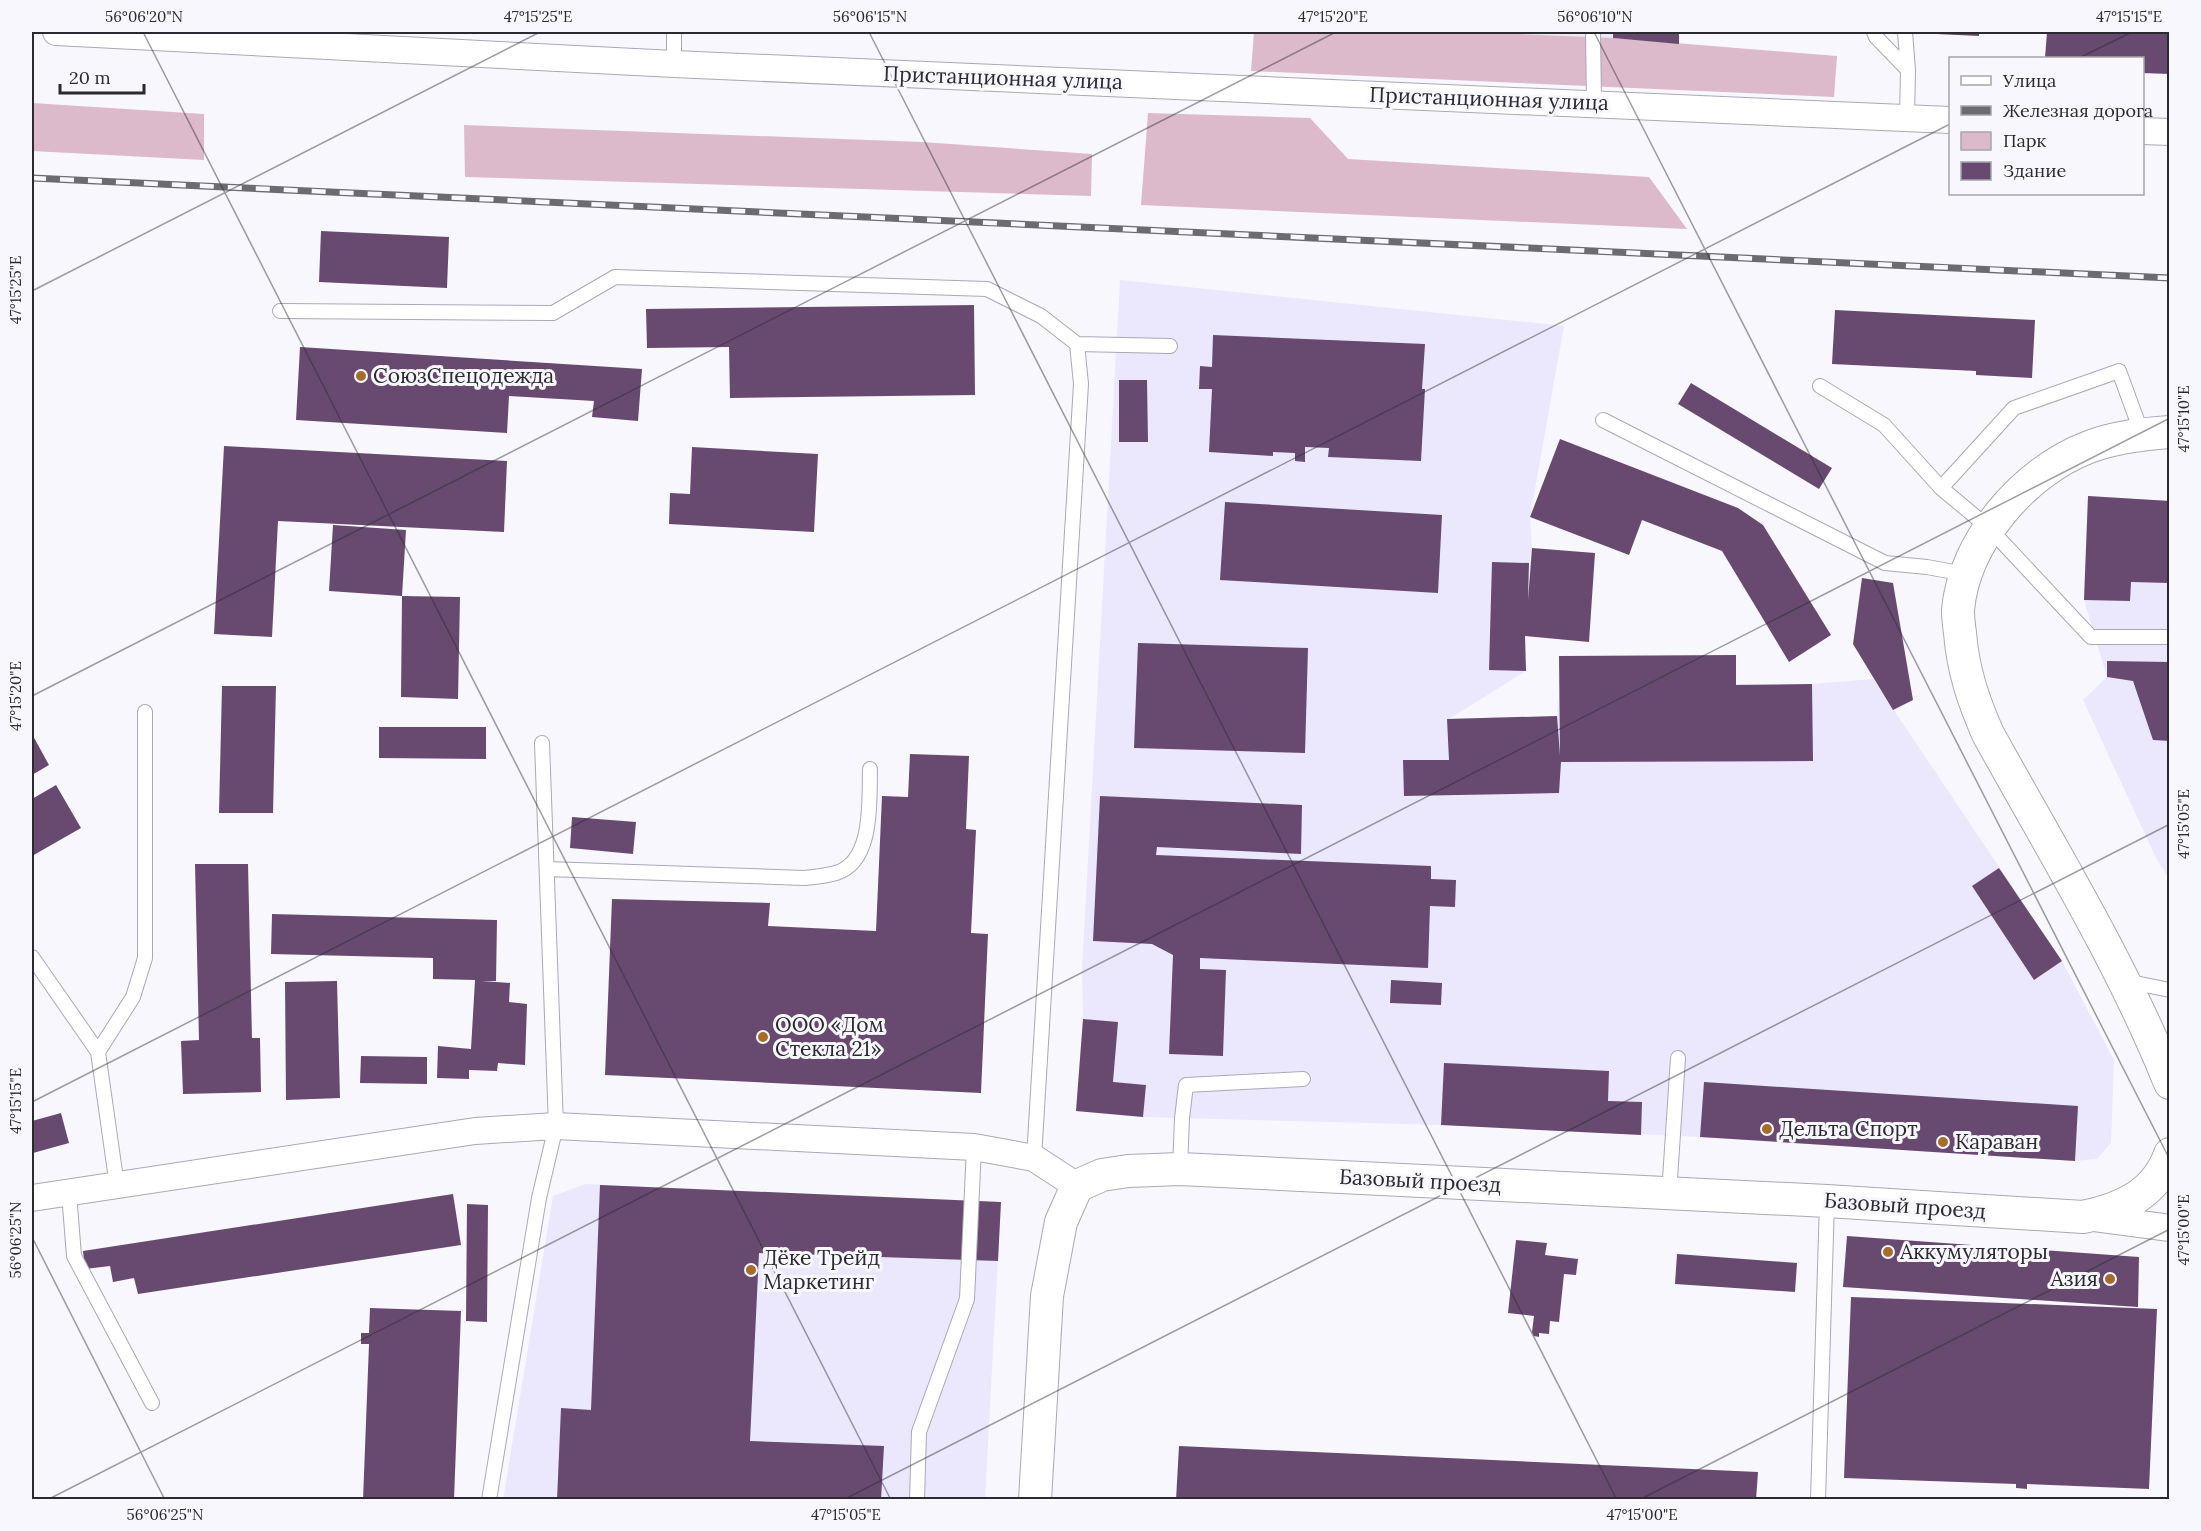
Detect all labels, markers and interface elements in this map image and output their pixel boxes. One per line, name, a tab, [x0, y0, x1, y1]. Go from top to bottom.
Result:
text: 56°06'20"N	[105, 7, 183, 26]
text: 47°15'25"E	[504, 7, 572, 26]
text: 56°06'15"N	[833, 7, 907, 26]
text: 47°15'20"E	[1298, 7, 1368, 26]
text: 56°06'10"N	[1557, 7, 1633, 26]
text: 47°15'15"E	[2096, 7, 2162, 26]
scale bar	[60, 57, 144, 95]
legend	[1949, 57, 2144, 195]
street label: Пристанционная улица	[883, 60, 1123, 95]
text: 20 m	[69, 66, 111, 89]
text: Улица	[2002, 69, 2056, 92]
street label: Пристанционная улица	[1369, 81, 1609, 116]
text: Железная дорога	[2003, 99, 2153, 122]
text: Парк	[2003, 129, 2047, 152]
text: Здание	[2003, 159, 2066, 182]
text: 47°15'25"E	[6, 256, 25, 324]
place label: СоюзСпецодежда	[373, 362, 554, 389]
marker: СоюзСпецодежда	[354, 369, 368, 383]
text: 47°15'10"E	[2174, 385, 2193, 453]
text: 47°15'20"E	[6, 661, 25, 731]
text: 47°15'05"E	[2174, 789, 2193, 859]
place label: ООО «Дом Стекла 21»	[775, 1011, 884, 1062]
marker: ООО «Дом Стекла 21»	[756, 1030, 770, 1044]
text: 47°15'15"E	[6, 1068, 25, 1134]
place label: Дельта Спорт	[1779, 1115, 1918, 1142]
marker: Дельта Спорт	[1760, 1122, 1774, 1136]
place label: Караван	[1955, 1128, 2038, 1155]
marker: Караван	[1936, 1135, 1950, 1149]
street label: Базовый проезд	[1338, 1163, 1502, 1198]
street label: Базовый проезд	[1823, 1186, 1987, 1225]
text: 47°15'00"E	[2174, 1194, 2193, 1266]
text: 56°06'25"N	[6, 1202, 25, 1278]
place label: Аккумуляторы	[1899, 1238, 2048, 1265]
place label: Дёке Трейд Маркетинг	[763, 1244, 880, 1295]
marker: Аккумуляторы	[1881, 1245, 1895, 1259]
marker: Дёке Трейд Маркетинг	[744, 1263, 758, 1277]
place label: Азия	[2050, 1265, 2098, 1292]
marker: Азия	[2103, 1272, 2117, 1286]
text: 56°06'25"N	[127, 1505, 203, 1524]
text: 47°15'05"E	[811, 1505, 881, 1524]
text: 47°15'00"E	[1606, 1505, 1678, 1524]

